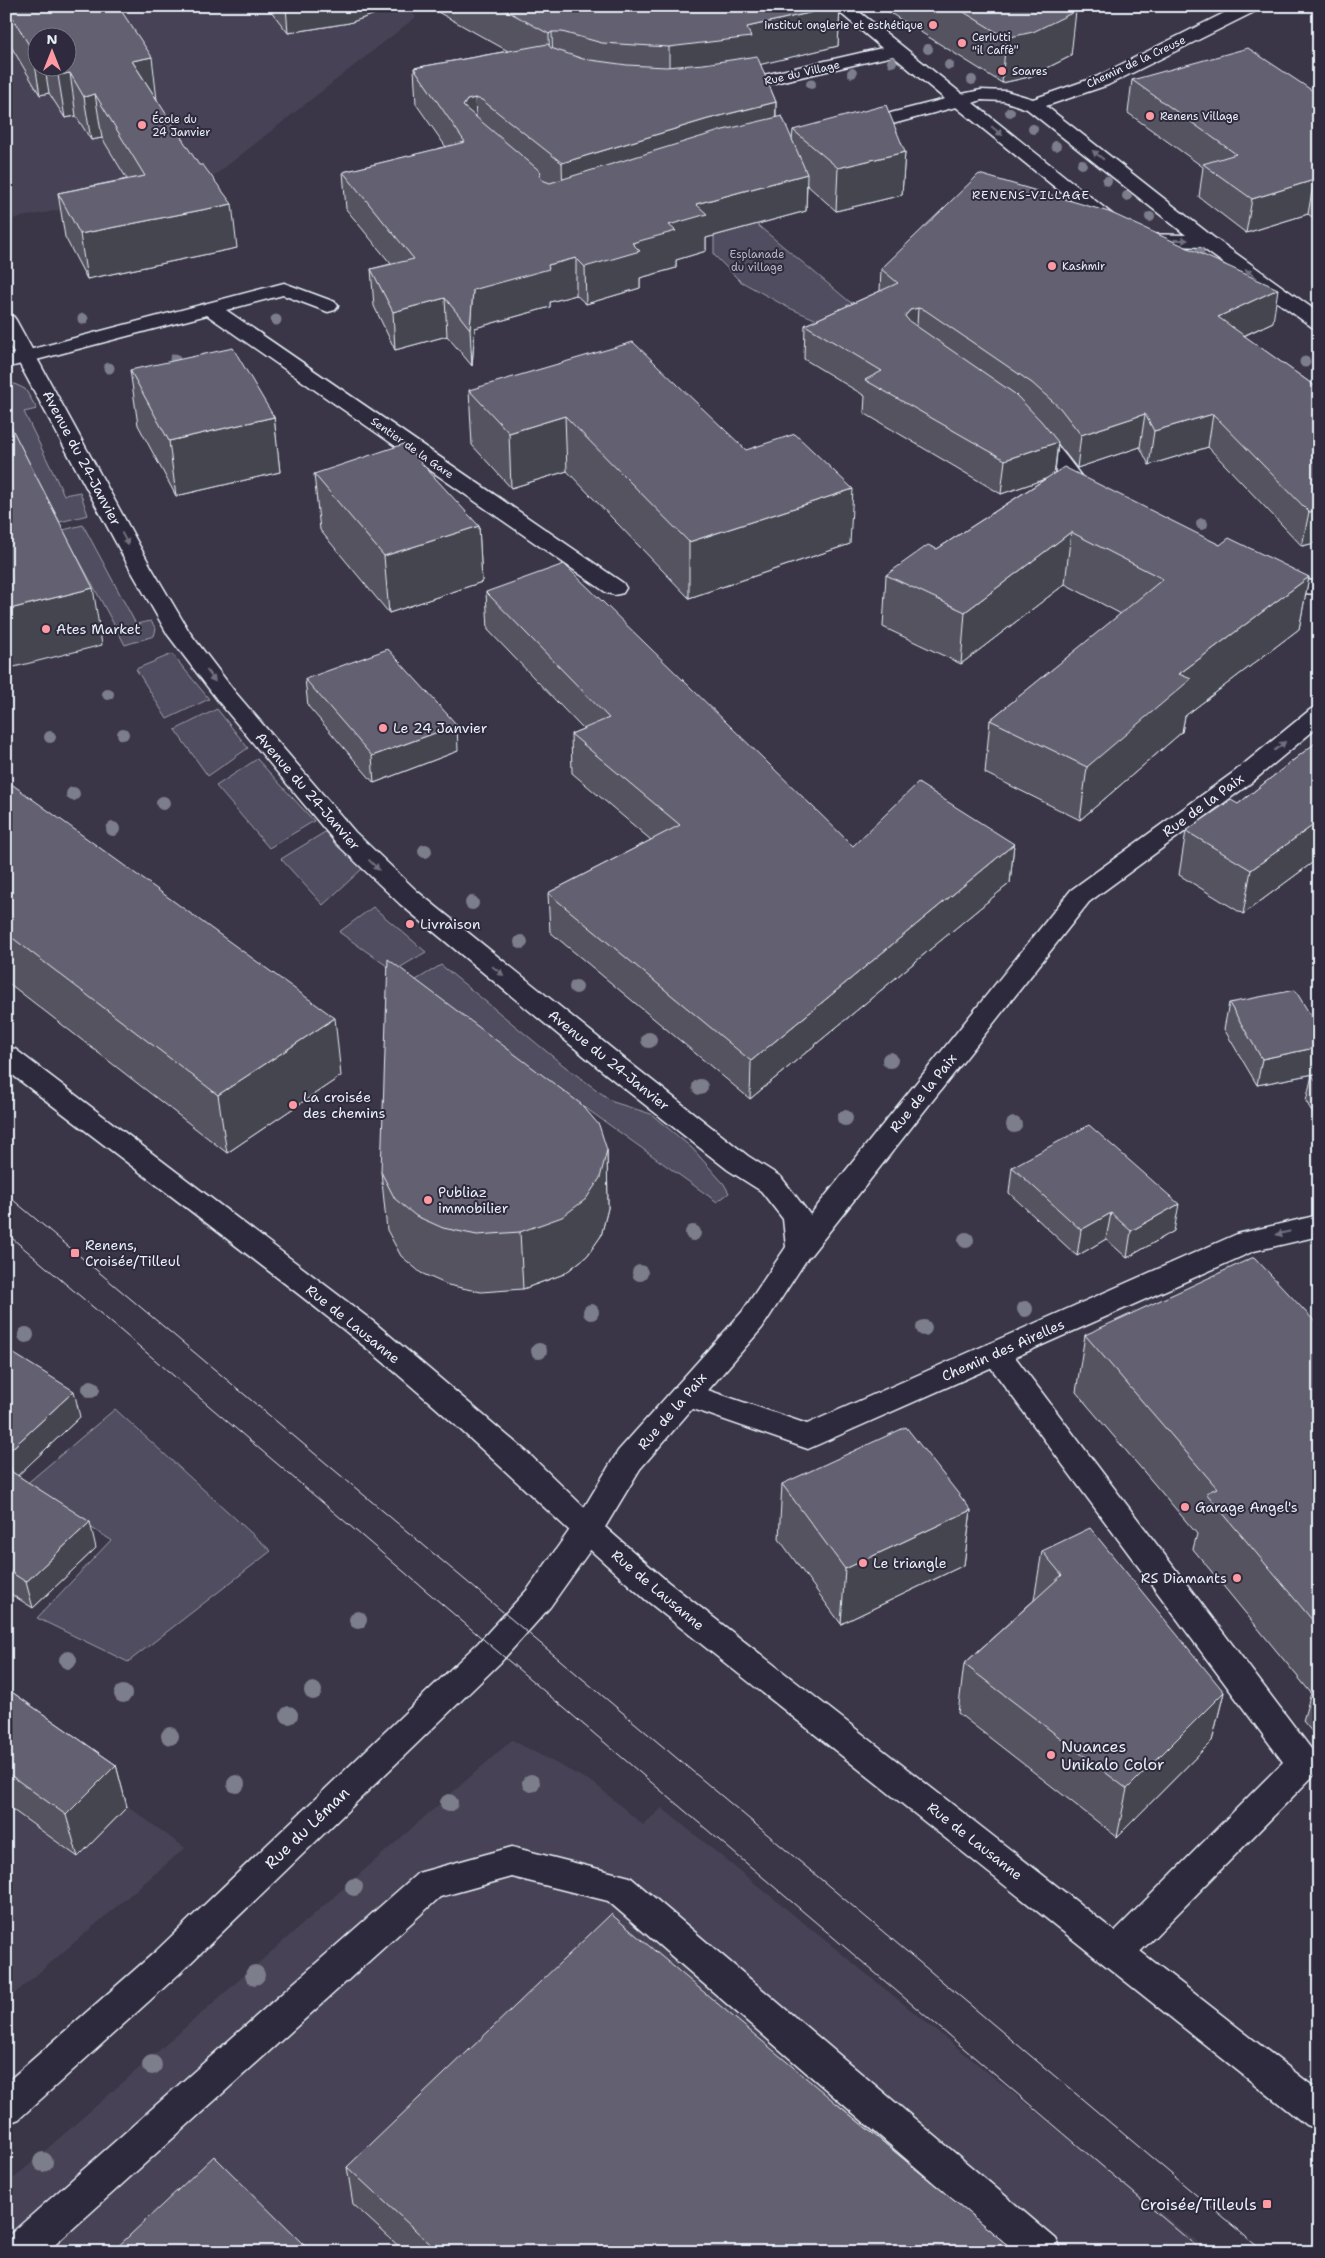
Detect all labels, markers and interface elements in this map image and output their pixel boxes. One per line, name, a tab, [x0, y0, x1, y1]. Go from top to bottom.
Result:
place label: institut onglerie et esthétique	[764, 18, 923, 33]
marker: institut onglerie et esthétique	[927, 19, 939, 31]
north arrow	[28, 28, 78, 78]
text: N	[46, 30, 58, 48]
place label: Ceriutti "il Caffè"	[972, 30, 1019, 58]
street label: Chemin de la Creuse	[1084, 32, 1188, 92]
marker: Ceriutti "il Caffè"	[956, 37, 968, 49]
street label: Rue du Village	[763, 57, 841, 89]
place label: Soares	[1012, 64, 1047, 79]
marker: Soares	[996, 65, 1008, 77]
place label: Renens Village	[1160, 109, 1239, 124]
marker: Renens Village	[1144, 110, 1156, 122]
place label: École du 24 Janvier	[152, 111, 210, 140]
marker: École du 24 Janvier	[136, 119, 148, 131]
one-way arrow	[990, 125, 1003, 136]
one-way arrow	[1092, 150, 1105, 161]
district label: RENENS-VILLAGE	[972, 187, 1090, 203]
one-way arrow	[1173, 236, 1189, 244]
park label: Esplanade du village	[730, 247, 784, 275]
place label: Kashmir	[1062, 259, 1105, 274]
marker: Kashmir	[1046, 260, 1058, 272]
one-way arrow	[1245, 268, 1258, 279]
street label: Avenue du 24-Janvier	[39, 387, 125, 529]
street label: Sentier de la Gare	[368, 414, 456, 482]
one-way arrow	[121, 531, 129, 546]
place label: Ates Market	[56, 620, 141, 638]
marker: Ates Market	[40, 623, 52, 635]
one-way arrow	[206, 669, 217, 682]
place label: Le 24 Janvier	[393, 719, 488, 737]
marker: Le 24 Janvier	[377, 722, 389, 734]
street label: Avenue du 24-Janvier	[252, 728, 364, 854]
one-way arrow	[1273, 740, 1286, 751]
street label: Rue de la Paix	[1159, 769, 1247, 841]
one-way arrow	[368, 859, 380, 871]
place label: Livraison	[420, 915, 481, 933]
marker: Livraison	[404, 918, 416, 930]
one-way arrow	[491, 965, 504, 976]
street label: Avenue du 24-Janvier	[545, 1006, 674, 1115]
street label: Rue de la Paix	[886, 1050, 960, 1136]
place label: La croisée des chemins	[303, 1088, 386, 1122]
marker: La croisée des chemins	[287, 1099, 299, 1111]
place label: Publiaz immobilier	[438, 1183, 509, 1217]
marker: Publiaz immobilier	[422, 1194, 434, 1206]
one-way arrow	[1275, 1229, 1290, 1237]
place label: Renens, Croisée/Tilleul	[85, 1236, 181, 1270]
marker: Renens, Croisée/Tilleul	[69, 1247, 81, 1259]
street label: Rue de Lausanne	[302, 1281, 404, 1367]
street label: Chemin des Airelles	[939, 1315, 1067, 1385]
street label: Rue de la Paix	[634, 1369, 710, 1453]
place label: Garage Angel's	[1195, 1498, 1298, 1516]
marker: Garage Angel's	[1179, 1501, 1191, 1513]
street label: Rue de Lausanne	[608, 1546, 708, 1634]
place label: Le triangle	[873, 1554, 947, 1572]
marker: Le triangle	[857, 1557, 869, 1569]
place label: RS Diamants	[1141, 1569, 1227, 1587]
marker: RS Diamants	[1231, 1572, 1243, 1584]
place label: Nuances Unikalo Color	[1061, 1736, 1165, 1775]
marker: Nuances Unikalo Color	[1045, 1749, 1057, 1761]
street label: Rue du Léman	[260, 1782, 354, 1874]
street label: Rue de Lausanne	[924, 1798, 1026, 1884]
place label: Croisée/Tilleuls	[1140, 2194, 1257, 2215]
marker: Croisée/Tilleuls	[1261, 2198, 1273, 2210]

